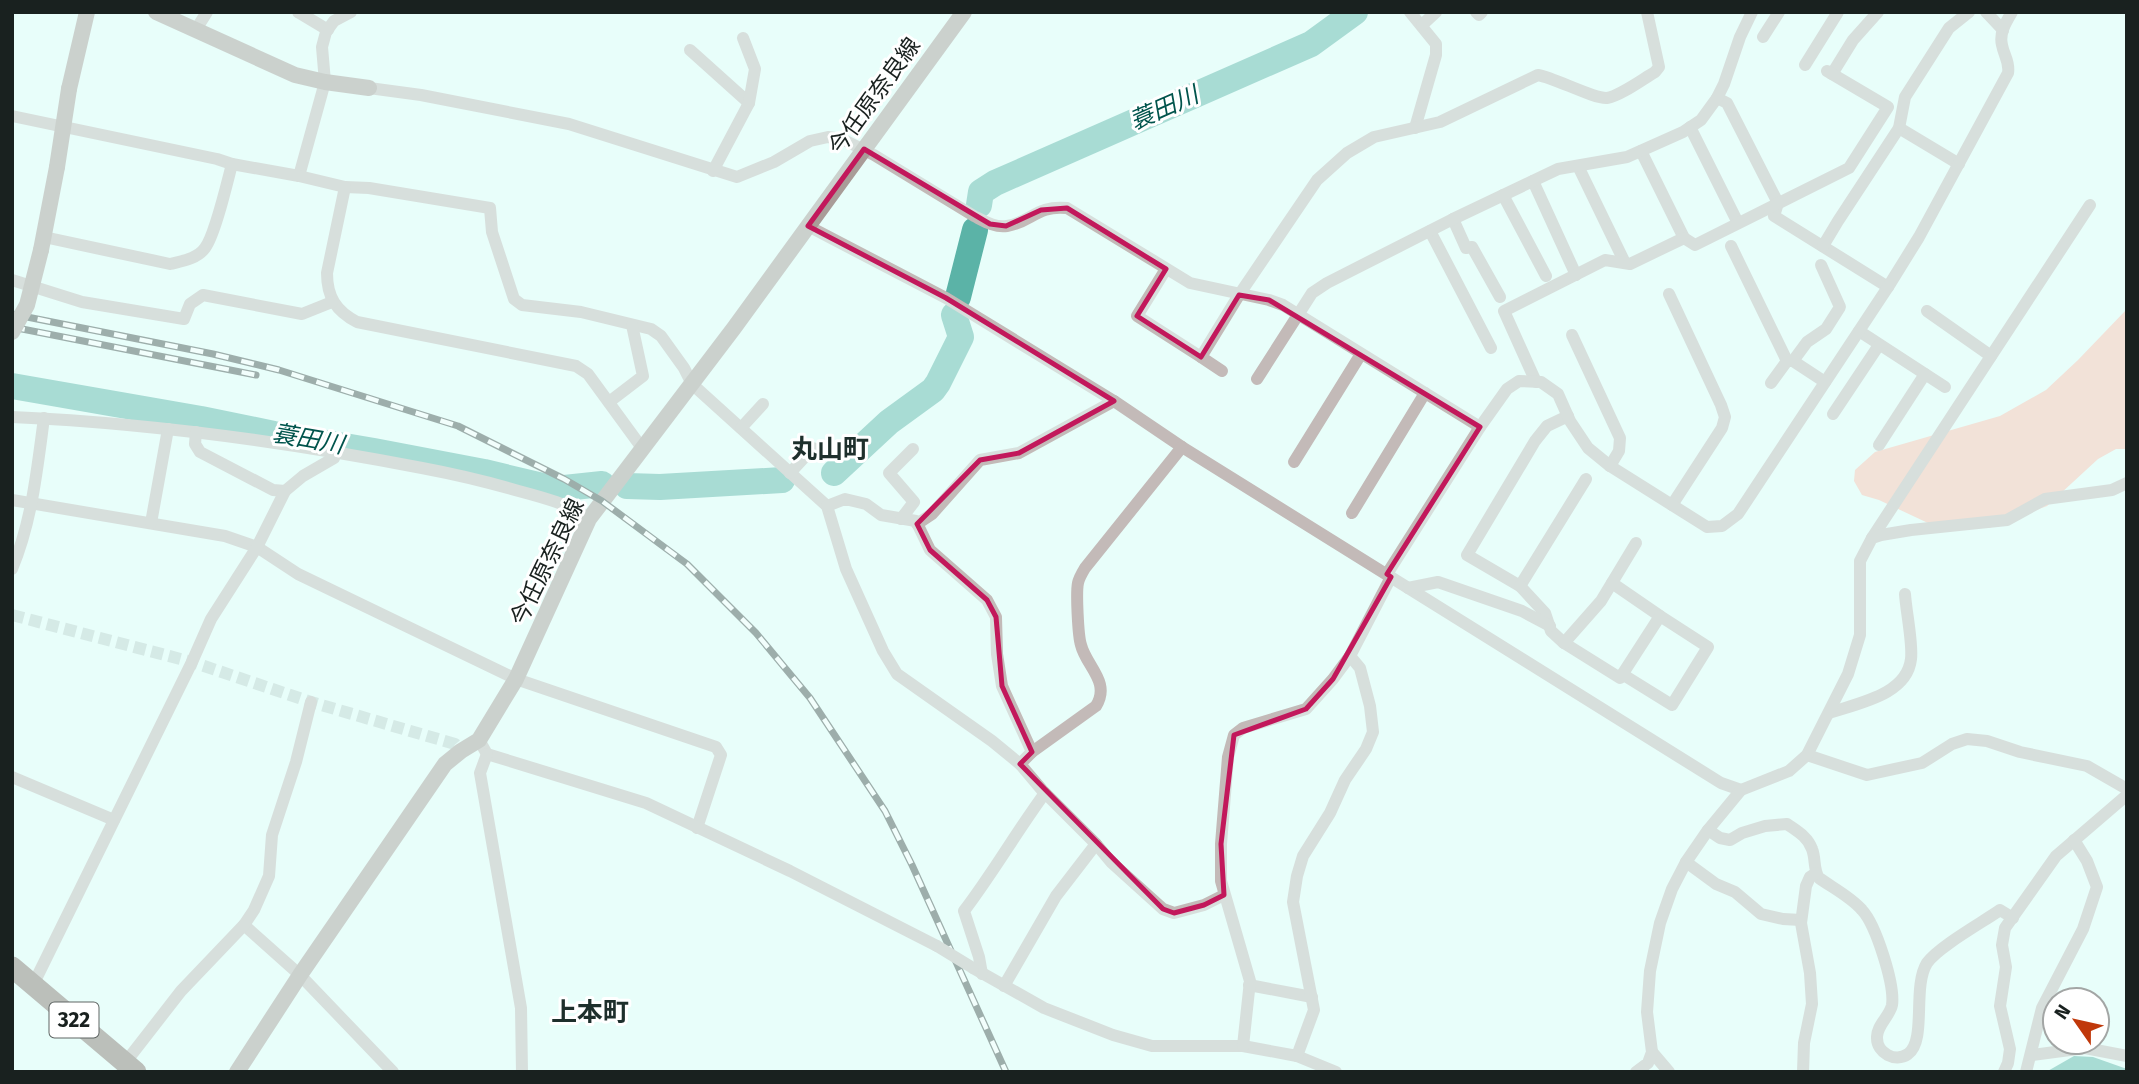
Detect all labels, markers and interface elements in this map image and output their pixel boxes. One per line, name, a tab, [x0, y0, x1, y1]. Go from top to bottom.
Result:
street label: 今任原奈良線	[822, 32, 926, 160]
water label: 蓑田川	[1125, 79, 1205, 135]
water label: 蓑田川	[270, 419, 349, 460]
district label: 丸山町	[791, 434, 869, 465]
street label: 今任原奈良線	[504, 494, 590, 630]
north arrow	[2041, 986, 2111, 1056]
district label: 上本町	[551, 997, 629, 1028]
text: N	[2049, 1000, 2075, 1023]
road number: 322	[50, 1002, 98, 1038]

